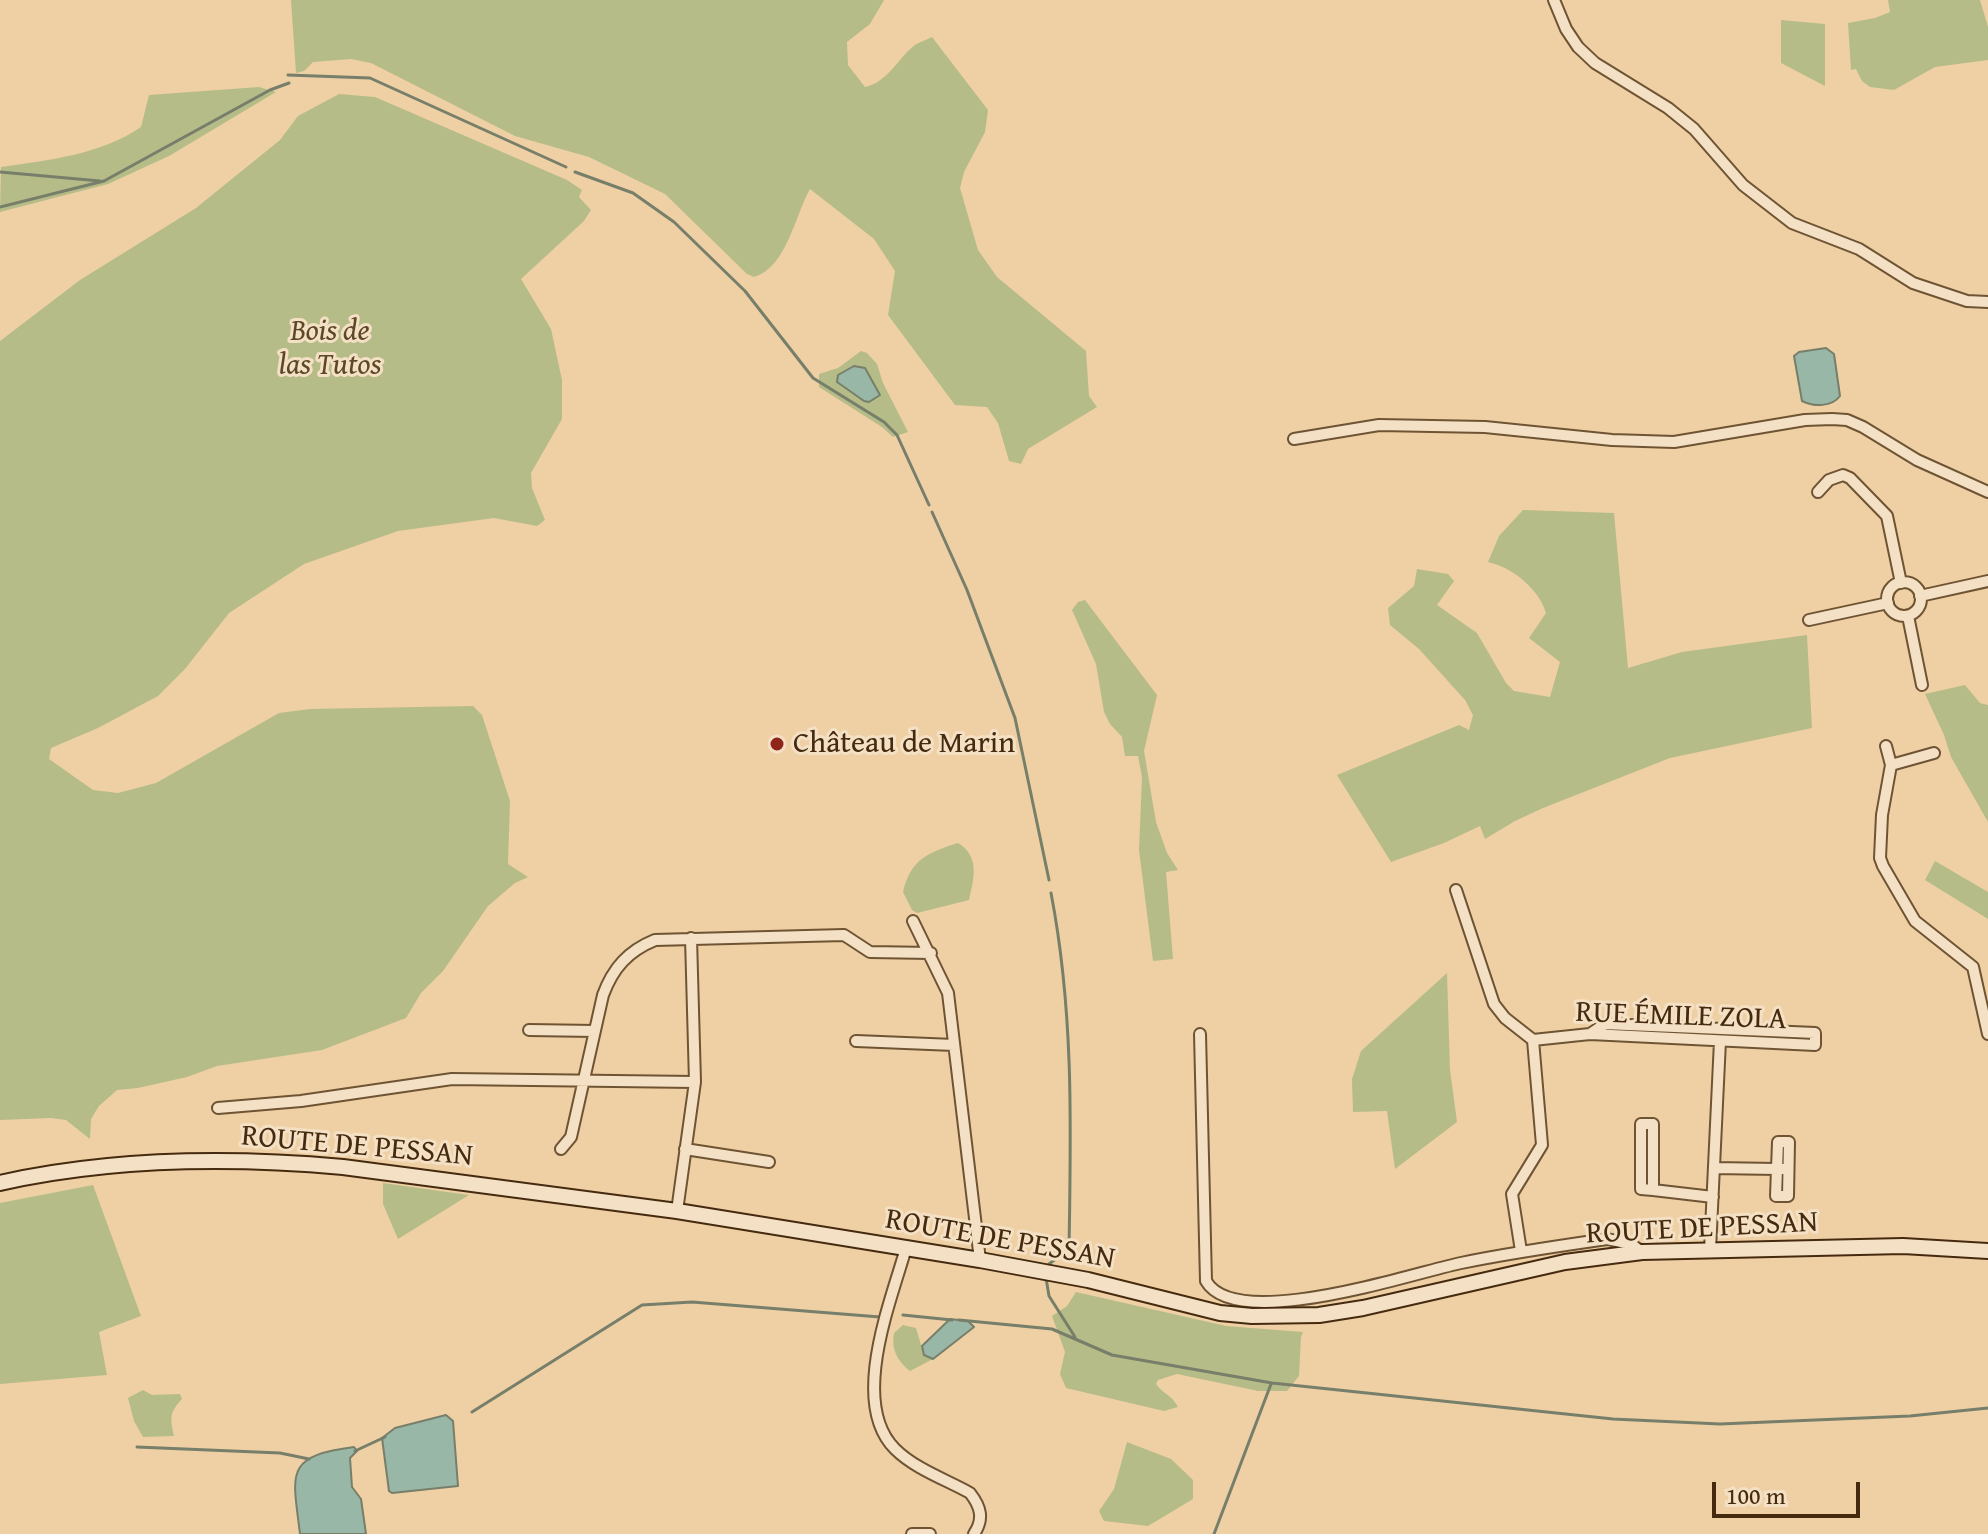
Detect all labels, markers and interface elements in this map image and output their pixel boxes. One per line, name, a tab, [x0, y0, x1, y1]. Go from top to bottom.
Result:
park label: Bois de las Tutos	[279, 314, 381, 384]
place label: Château de Marin	[793, 726, 1015, 762]
marker: Château de Marin	[768, 735, 786, 753]
street label: RUE ÉMILE ZOLA	[1575, 995, 1787, 1039]
street label: ROUTE DE PESSAN	[240, 1119, 474, 1175]
street label: ROUTE DE PESSAN	[883, 1202, 1117, 1278]
street label: ROUTE DE PESSAN	[1585, 1205, 1819, 1253]
scale bar	[1716, 1466, 1864, 1516]
text: 100 m	[1726, 1478, 1786, 1513]

